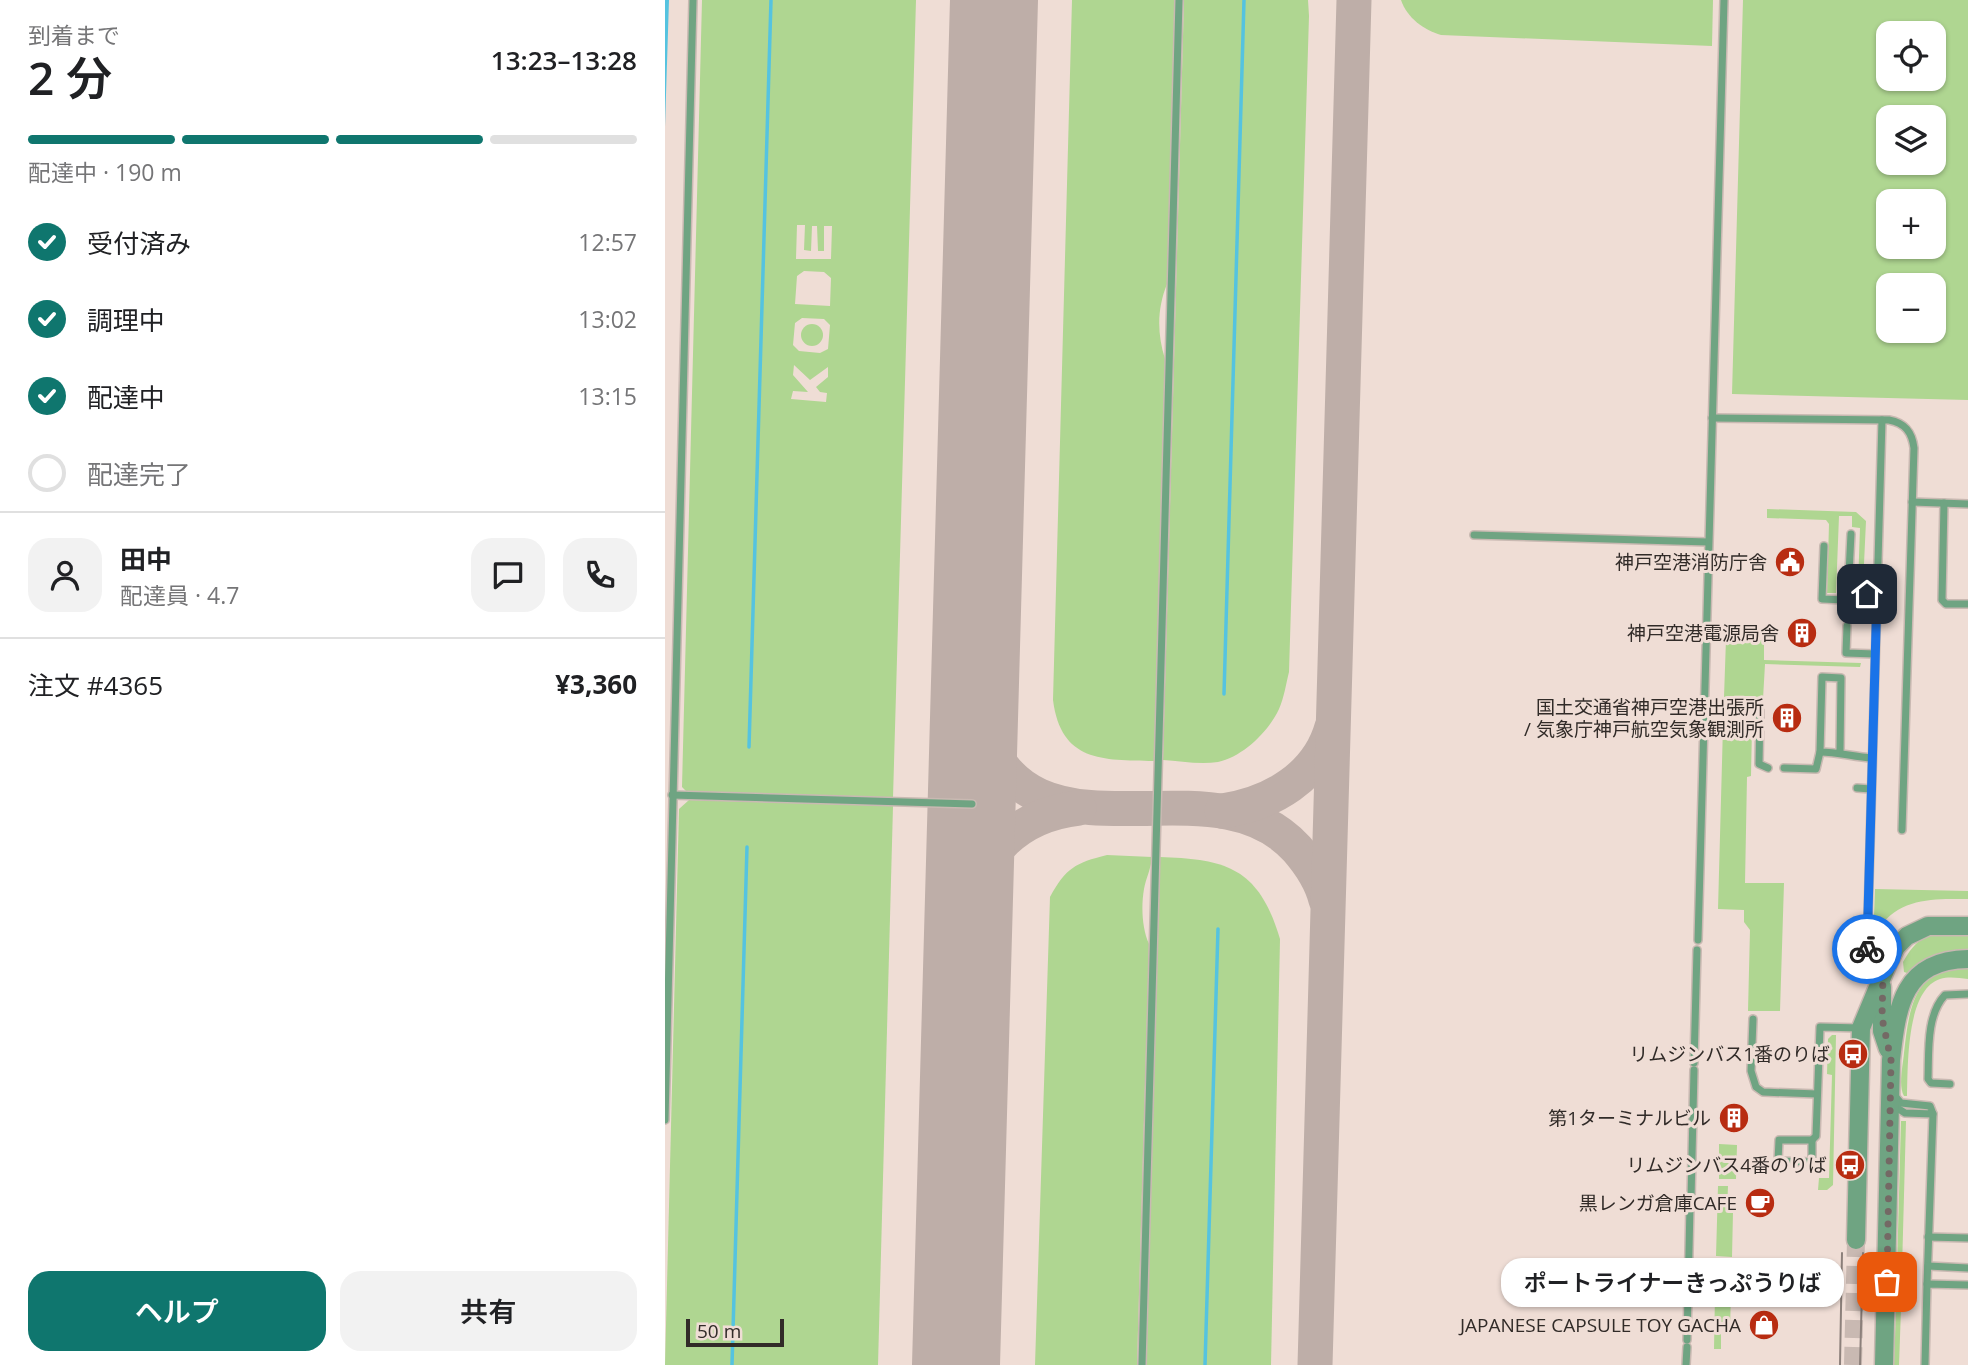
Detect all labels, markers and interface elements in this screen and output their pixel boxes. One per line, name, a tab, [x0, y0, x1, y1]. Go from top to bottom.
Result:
text: 到着まで	[28, 19, 120, 51]
map controls	[1876, 21, 1946, 343]
button: locate	[1876, 21, 1946, 91]
text: 13:23–13:28	[491, 42, 637, 78]
text: 2 分	[28, 46, 112, 108]
button: layers	[1876, 105, 1946, 175]
text: 配達中 · 190 m	[28, 156, 182, 188]
button: +	[1876, 189, 1946, 259]
icon: check	[28, 223, 66, 261]
text: 受付済み	[87, 225, 191, 261]
text: 12:57	[578, 226, 637, 258]
button: −	[1876, 273, 1946, 343]
icon: check	[28, 300, 66, 338]
text: 調理中	[87, 302, 165, 338]
text: 13:02	[578, 303, 637, 335]
icon: check	[28, 377, 66, 415]
text: 配達中	[87, 379, 165, 415]
text: 13:15	[578, 380, 637, 412]
text: 配達完了	[87, 456, 191, 492]
button: person	[28, 538, 102, 612]
button: chat	[471, 538, 545, 612]
button: phone	[563, 538, 637, 612]
text: 田中	[120, 541, 172, 577]
public building icon: 神戸空港消防庁舎	[1773, 545, 1807, 579]
place label: 神戸空港消防庁舎	[1615, 549, 1767, 575]
pin	[1837, 564, 1897, 624]
icon: home	[1848, 575, 1886, 613]
text: 配達員 · 4.7	[120, 579, 239, 611]
building icon: 神戸空港電源局舎	[1785, 616, 1819, 650]
place label: 神戸空港電源局舎	[1627, 620, 1779, 646]
text: ¥3,360	[555, 666, 637, 702]
text: 注文 #4365	[28, 667, 163, 703]
place label: 国土交通省神戸空港出張所 / 気象庁神戸航空気象観測所	[1524, 694, 1764, 742]
building icon: 国土交通省神戸空港出張所 / 気象庁神戸航空気象観測所	[1770, 701, 1804, 735]
courier	[1832, 914, 1902, 984]
icon: bike	[1848, 930, 1886, 968]
bus stop icon: リムジンバス1番のりば	[1836, 1037, 1870, 1071]
place label: リムジンバス1番のりば	[1629, 1041, 1830, 1067]
building icon: 第1ターミナルビル	[1717, 1101, 1751, 1135]
place label: 第1ターミナルビル	[1548, 1105, 1711, 1131]
bus stop icon: リムジンバス4番のりば	[1833, 1148, 1867, 1182]
place label: リムジンバス4番のりば	[1626, 1152, 1827, 1178]
cafe icon: 黒レンガ倉庫CAFE	[1743, 1186, 1777, 1220]
place label: 黒レンガ倉庫CAFE	[1579, 1190, 1737, 1216]
pin	[1857, 1252, 1917, 1312]
callout: ポートライナーきっぷうりば	[1502, 1258, 1845, 1306]
icon: bag	[1868, 1263, 1906, 1301]
text: ポートライナーきっぷうりば	[1524, 1266, 1821, 1298]
button: ヘルプ	[28, 1271, 326, 1351]
button: 共有	[340, 1271, 637, 1351]
shop icon: JAPANESE CAPSULE TOY GACHA	[1747, 1308, 1781, 1342]
place label: JAPANESE CAPSULE TOY GACHA	[1458, 1312, 1741, 1338]
scale bar	[686, 1316, 784, 1348]
text: 50 m	[697, 1318, 741, 1344]

